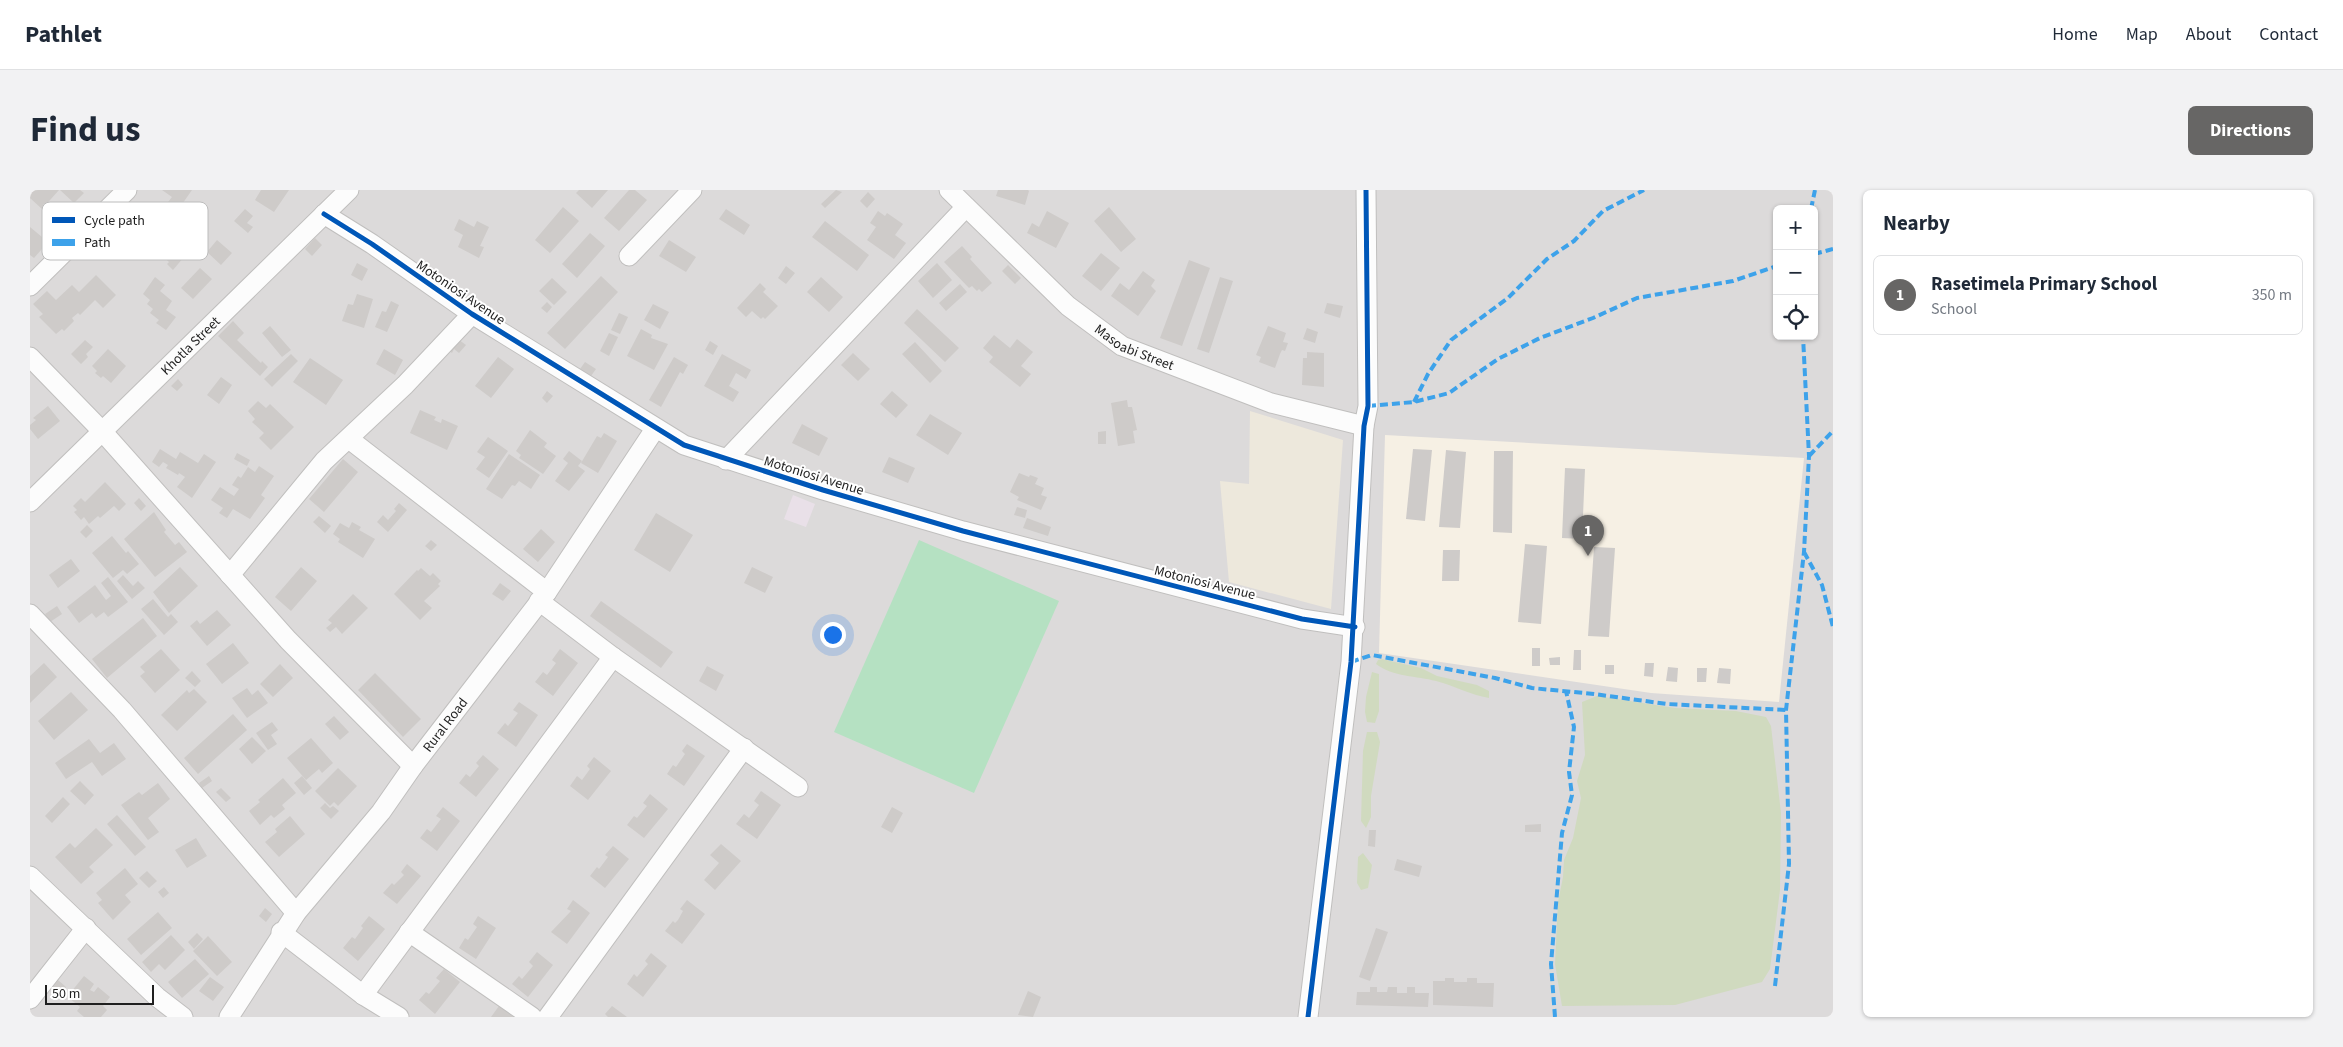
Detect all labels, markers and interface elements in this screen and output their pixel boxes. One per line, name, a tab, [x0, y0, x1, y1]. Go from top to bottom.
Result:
text: Pathlet	[25, 17, 102, 52]
text: Home	[2052, 22, 2098, 47]
text: Map	[2126, 22, 2158, 47]
text: About	[2186, 22, 2231, 47]
text: Contact	[2259, 22, 2318, 47]
text: Find us	[30, 105, 140, 155]
button: Directions	[2188, 106, 2313, 155]
legend	[42, 202, 208, 260]
map controls	[1773, 205, 1818, 340]
button: +	[1773, 205, 1818, 250]
text: Nearby	[1883, 208, 1950, 238]
text: Cycle path	[84, 211, 145, 231]
text: Path	[84, 233, 111, 253]
button: −	[1773, 250, 1818, 295]
street label: Motoniosi Avenue	[412, 256, 509, 330]
text: Rasetimela Primary School	[1931, 271, 2157, 298]
text: 1	[1896, 284, 1904, 306]
text: 350 m	[2252, 284, 2292, 306]
button: locate	[1773, 295, 1818, 340]
text: School	[1931, 298, 1977, 320]
street label: Khotla Street	[157, 312, 225, 380]
street label: Masoabi Street	[1090, 320, 1177, 376]
street label: Motoniosi Avenue	[761, 451, 866, 501]
pin: 1	[1572, 515, 1604, 556]
street label: Motoniosi Avenue	[1152, 561, 1257, 605]
your location	[820, 622, 846, 648]
street label: Rural Road	[418, 694, 473, 757]
scale bar	[45, 982, 154, 1005]
text: 50 m	[52, 984, 80, 1004]

